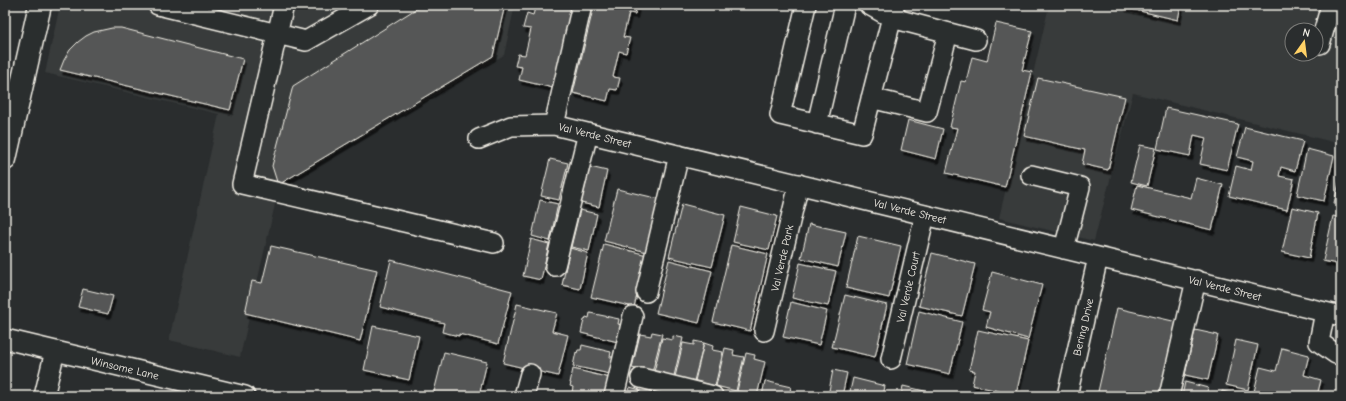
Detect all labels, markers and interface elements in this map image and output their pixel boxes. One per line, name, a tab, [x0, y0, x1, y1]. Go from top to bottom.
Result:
north arrow	[1284, 22, 1324, 62]
text: N	[1301, 26, 1311, 40]
street label: Val Verde Street	[557, 120, 633, 151]
street label: Val Verde Street	[872, 196, 948, 227]
street label: Val Verde Park	[769, 223, 797, 293]
street label: Val Verde Court	[894, 249, 923, 324]
street label: Val Verde Street	[1187, 273, 1263, 304]
street label: Bering Drive	[1071, 297, 1097, 357]
street label: Winsome Lane	[90, 354, 161, 383]

